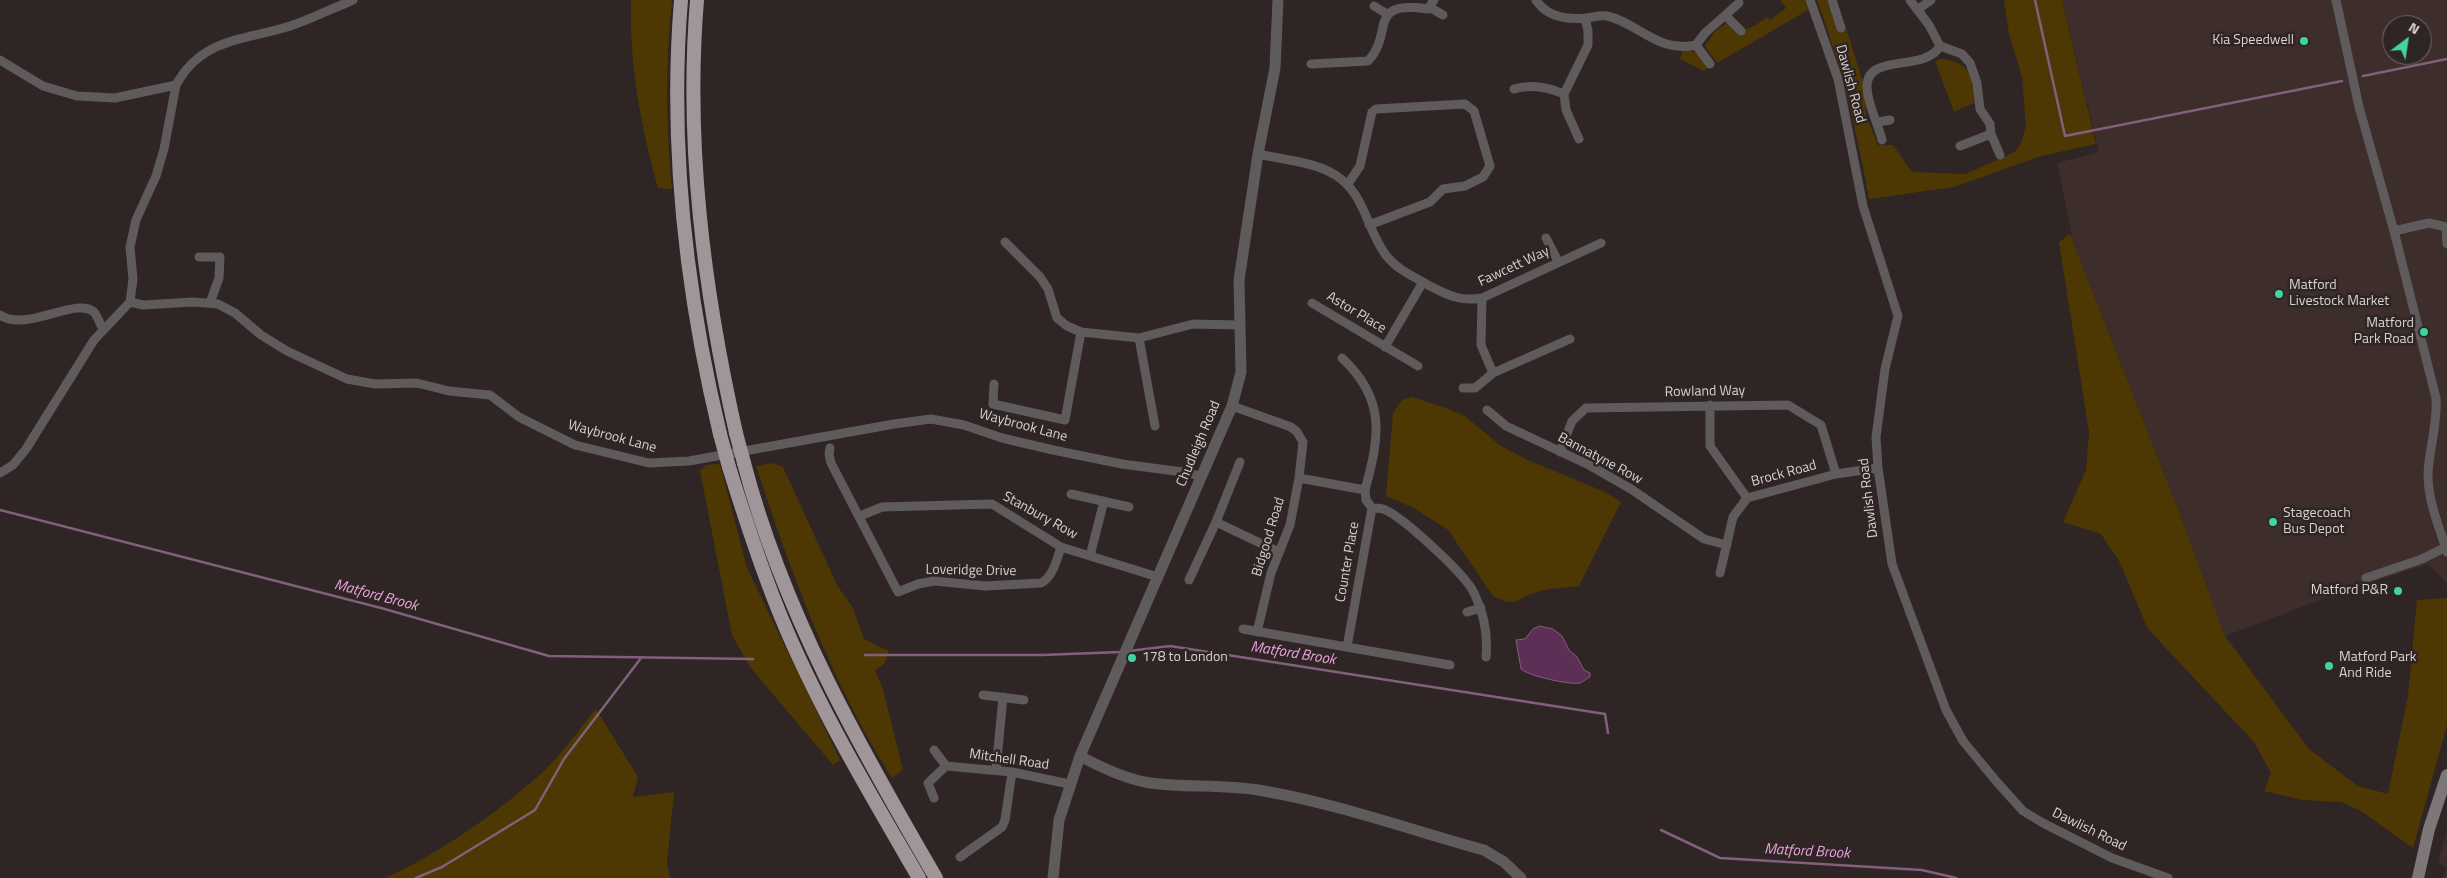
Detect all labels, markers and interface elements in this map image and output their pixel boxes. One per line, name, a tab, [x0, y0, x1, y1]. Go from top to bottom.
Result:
north arrow	[2382, 15, 2432, 65]
text: N	[2405, 16, 2424, 39]
place label: Kia Speedwell	[2212, 33, 2294, 49]
marker: Kia Speedwell	[2298, 35, 2310, 47]
street label: Dawlish Road	[1831, 43, 1869, 125]
street label: Fawcett Way	[1476, 243, 1552, 291]
place label: Matford Livestock Market	[2289, 278, 2389, 310]
marker: Matford Livestock Market	[2273, 288, 2285, 300]
street label: Astor Place	[1323, 289, 1389, 337]
place label: Matford Park Road	[2354, 316, 2414, 348]
marker: Matford Park Road	[2418, 326, 2430, 338]
street label: Rowland Way	[1665, 383, 1745, 401]
street label: Chudleigh Road	[1173, 399, 1225, 489]
street label: Waybrook Lane	[977, 406, 1069, 446]
street label: Waybrook Lane	[566, 417, 658, 457]
street label: Bannatyne Row	[1555, 430, 1645, 488]
street label: Brock Road	[1750, 457, 1818, 491]
street label: Dawlish Road	[1856, 457, 1882, 539]
street label: Stanbury Row	[1000, 489, 1080, 543]
street label: Bidgood Road	[1249, 495, 1289, 579]
place label: Stagecoach Bus Depot	[2283, 506, 2351, 538]
marker: Stagecoach Bus Depot	[2267, 516, 2279, 528]
street label: Counter Place	[1333, 520, 1363, 604]
street label: Loveridge Drive	[925, 562, 1017, 580]
water label: Matford Brook	[332, 576, 420, 616]
place label: Matford P&R	[2311, 583, 2388, 599]
marker: Matford P&R	[2392, 585, 2404, 597]
water label: Matford Brook	[1249, 638, 1337, 670]
place label: 178 to London	[1142, 650, 1228, 666]
place label: Matford Park And Ride	[2339, 650, 2417, 682]
marker: 178 to London	[1126, 652, 1138, 664]
marker: Matford Park And Ride	[2323, 660, 2335, 672]
street label: Mitchell Road	[968, 746, 1050, 774]
street label: Dawlish Road	[2049, 805, 2129, 855]
water label: Matford Brook	[1764, 841, 1850, 863]

